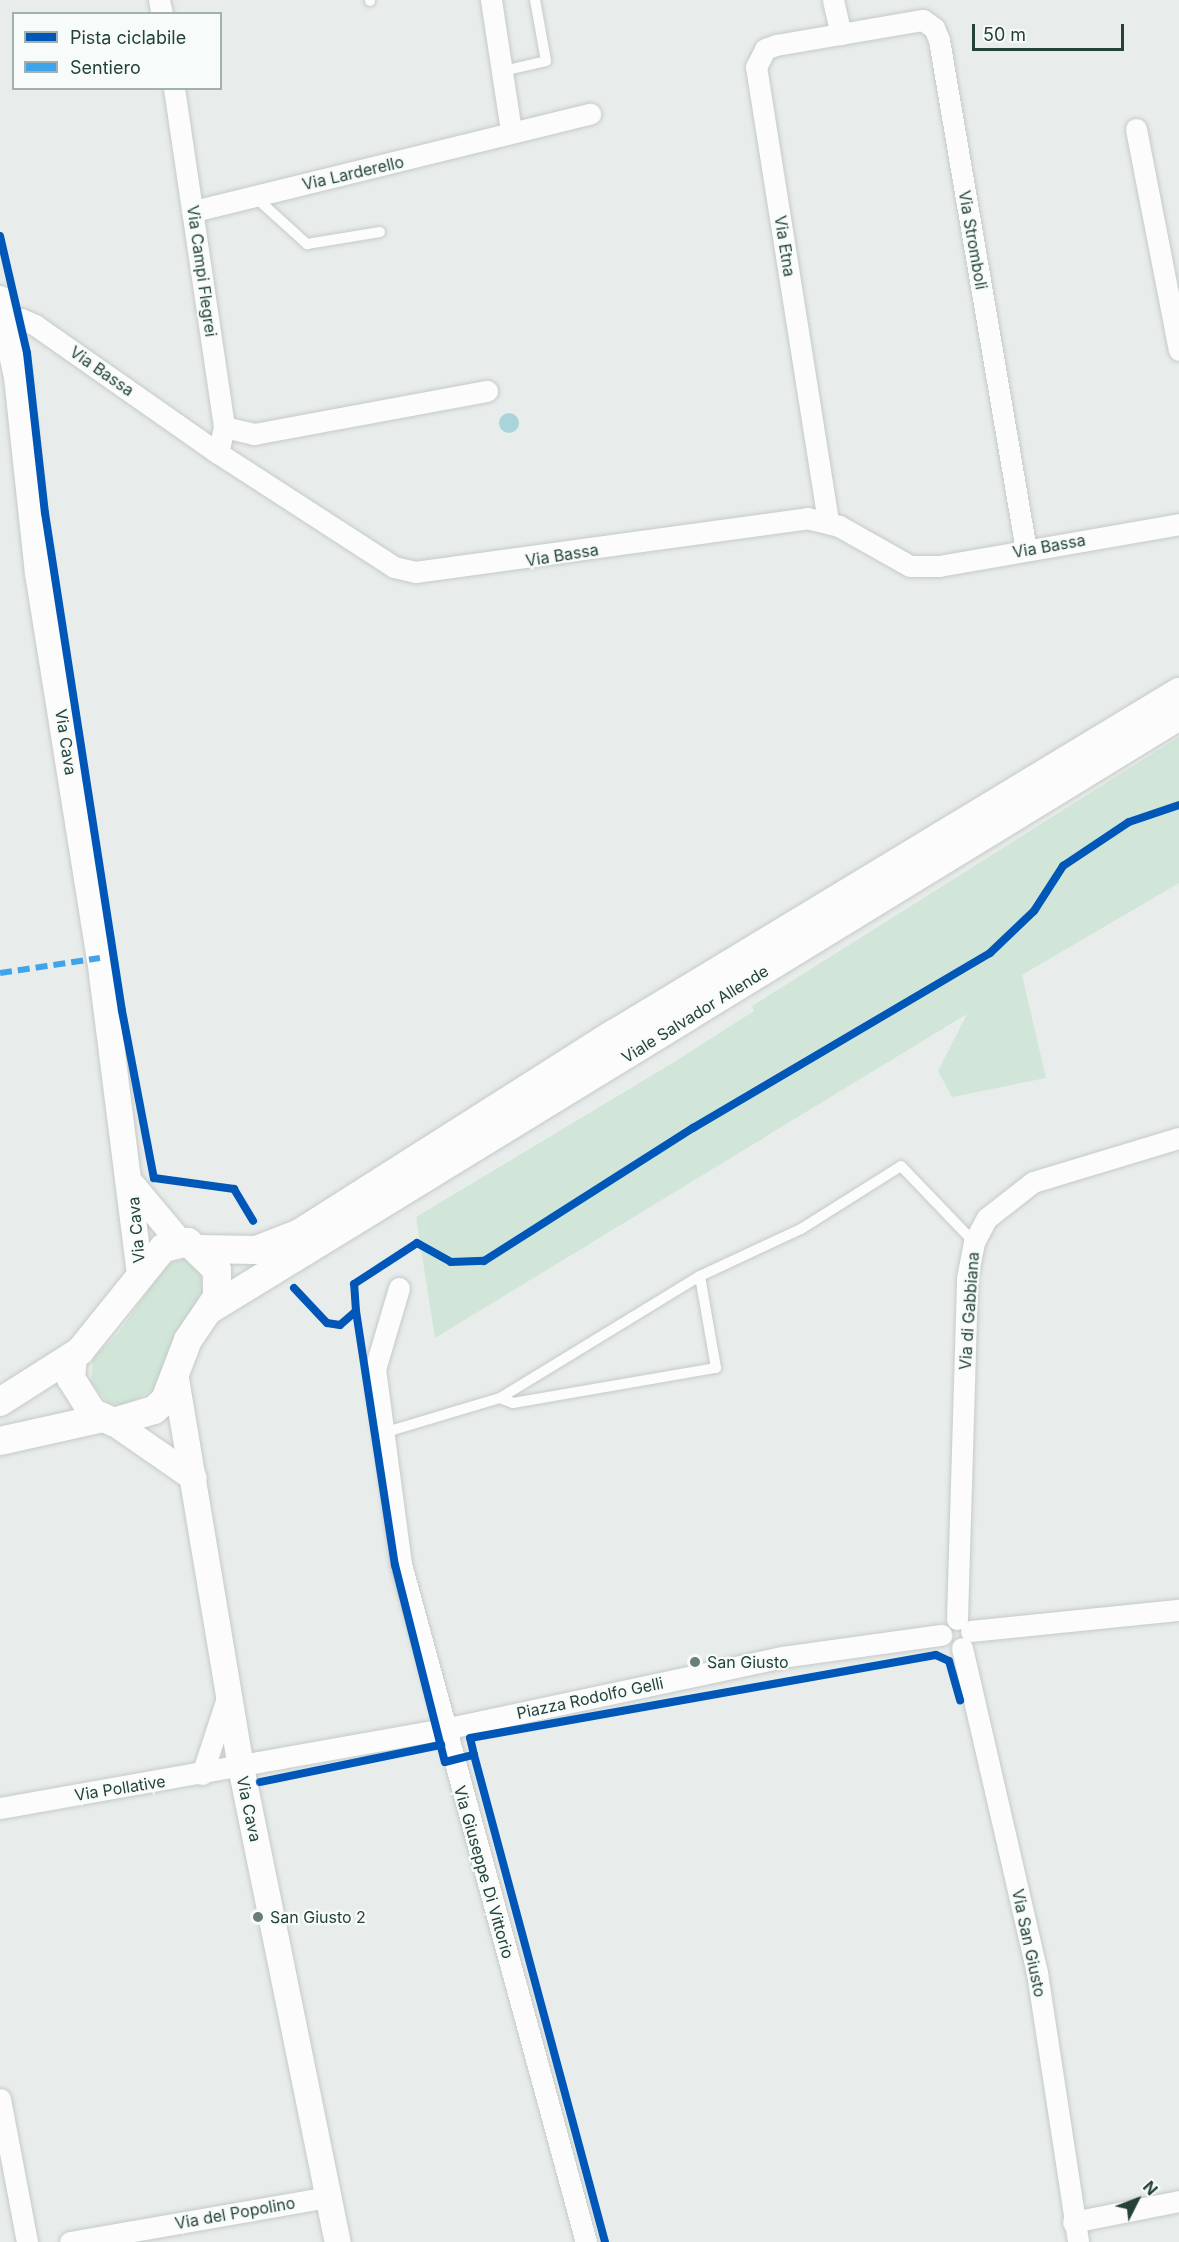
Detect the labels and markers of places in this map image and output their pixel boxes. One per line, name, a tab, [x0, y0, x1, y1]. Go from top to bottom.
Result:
place label: San Giusto	[707, 1652, 789, 1672]
marker: San Giusto	[688, 1655, 702, 1669]
place label: San Giusto 2	[270, 1907, 366, 1927]
marker: San Giusto 2	[251, 1910, 265, 1924]

